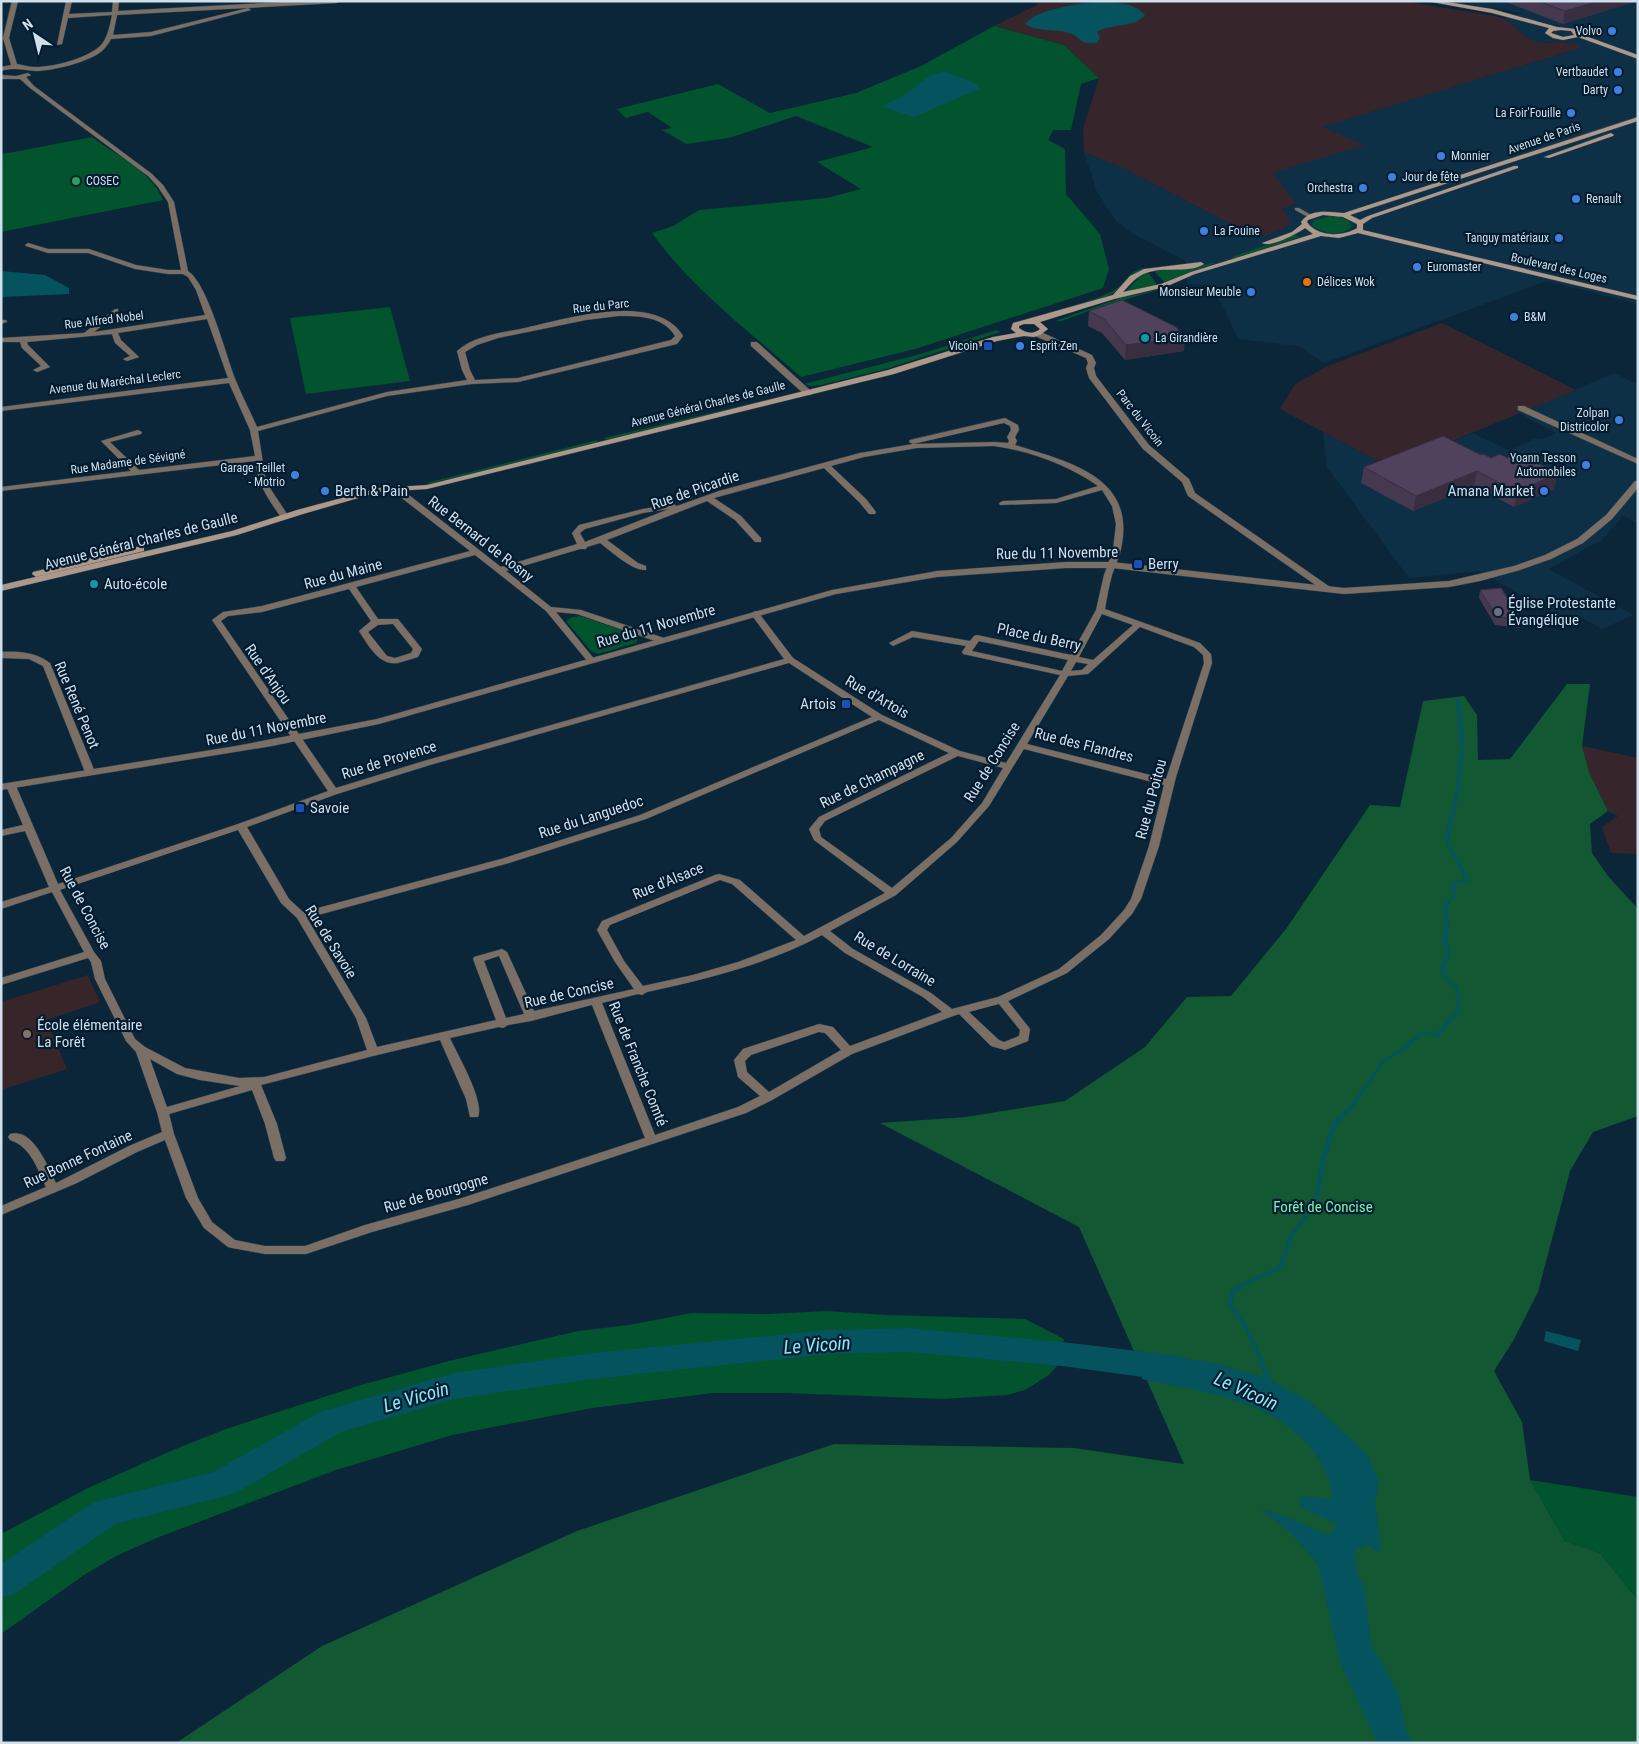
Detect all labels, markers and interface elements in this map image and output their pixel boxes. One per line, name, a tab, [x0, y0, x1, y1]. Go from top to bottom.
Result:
north arrow	[10, 10, 60, 60]
text: N	[19, 15, 36, 33]
place label: Volvo	[1576, 24, 1602, 38]
marker: Volvo	[1606, 25, 1618, 37]
place label: Vertbaudet	[1556, 65, 1608, 79]
marker: Vertbaudet	[1612, 66, 1624, 78]
place label: Darty	[1583, 83, 1608, 97]
marker: Darty	[1612, 84, 1624, 96]
place label: La Foir'Fouille	[1495, 106, 1561, 120]
marker: La Foir'Fouille	[1565, 107, 1577, 119]
street label: Avenue de Paris	[1506, 119, 1582, 157]
place label: Monnier	[1451, 149, 1490, 163]
marker: Monnier	[1435, 150, 1447, 162]
place label: Jour de fête	[1402, 170, 1459, 184]
marker: Jour de fête	[1386, 171, 1398, 183]
place label: COSEC	[86, 174, 119, 188]
marker: COSEC	[70, 175, 82, 187]
place label: Orchestra	[1307, 181, 1353, 195]
marker: Orchestra	[1357, 182, 1369, 194]
place label: Renault	[1586, 192, 1622, 206]
marker: Renault	[1570, 193, 1582, 205]
place label: La Fouine	[1214, 224, 1260, 238]
marker: La Fouine	[1198, 225, 1210, 237]
place label: Tanguy matériaux	[1465, 231, 1549, 245]
marker: Tanguy matériaux	[1553, 232, 1565, 244]
street label: Boulevard des Loges	[1510, 250, 1608, 286]
place label: Euromaster	[1427, 260, 1482, 274]
marker: Euromaster	[1411, 261, 1423, 273]
place label: Délices Wok	[1317, 275, 1375, 289]
marker: Délices Wok	[1301, 276, 1313, 288]
place label: Monsieur Meuble	[1159, 285, 1241, 299]
marker: Monsieur Meuble	[1245, 286, 1257, 298]
street label: Rue du Parc	[572, 296, 630, 316]
street label: Rue Alfred Nobel	[64, 308, 144, 332]
place label: B&M	[1524, 310, 1546, 324]
marker: B&M	[1508, 311, 1520, 323]
place label: La Girandière	[1155, 331, 1218, 345]
marker: La Girandière	[1139, 332, 1151, 344]
place label: Vicoin	[948, 339, 978, 353]
place label: Esprit Zen	[1030, 339, 1078, 353]
marker: Vicoin	[982, 340, 994, 352]
marker: Esprit Zen	[1014, 340, 1026, 352]
street label: Avenue du Maréchal Leclerc	[48, 367, 182, 397]
street label: Avenue Général Charles de Gaulle	[629, 378, 787, 430]
street label: Parc du Vicoin	[1113, 387, 1167, 449]
place label: Zolpan Districolor	[1560, 406, 1609, 434]
marker: Zolpan Districolor	[1613, 414, 1625, 426]
street label: Rue Madame de Sévigné	[70, 447, 187, 477]
place label: Yoann Tesson Automobiles	[1510, 451, 1576, 479]
marker: Yoann Tesson Automobiles	[1580, 459, 1592, 471]
place label: Garage Teillet - Motrio	[220, 461, 285, 489]
street label: Rue de Picardie	[649, 467, 741, 513]
marker: Garage Teillet - Motrio	[289, 469, 301, 481]
place label: Berth & Pain	[335, 482, 408, 500]
place label: Amana Market	[1448, 482, 1534, 500]
marker: Berth & Pain	[319, 485, 331, 497]
marker: Amana Market	[1538, 485, 1550, 497]
street label: Rue Bernard de Rosny	[425, 492, 537, 586]
street label: Avenue Général Charles de Gaulle	[42, 508, 240, 574]
street label: Rue du 11 Novembre	[996, 543, 1118, 563]
street label: Rue du Maine	[302, 555, 384, 593]
place label: Berry	[1148, 555, 1179, 573]
marker: Berry	[1132, 558, 1144, 570]
place label: Auto-école	[104, 575, 167, 593]
marker: Auto-école	[88, 578, 100, 590]
place label: Église Protestante Évangélique	[1508, 594, 1616, 629]
street label: Rue du 11 Novembre	[595, 600, 717, 652]
marker: Église Protestante Évangélique	[1492, 606, 1504, 618]
street label: Place du Berry	[995, 619, 1083, 655]
street label: Rue d'Anjou	[241, 641, 295, 707]
street label: Rue René Penot	[51, 659, 103, 751]
street label: Rue d'Artois	[842, 672, 912, 723]
place label: Artois	[800, 695, 836, 713]
marker: Artois	[840, 698, 852, 710]
street label: Rue du 11 Novembre	[204, 708, 328, 750]
street label: Rue de Concise	[960, 719, 1024, 805]
street label: Rue des Flandres	[1033, 724, 1135, 766]
street label: Rue de Provence	[339, 737, 439, 783]
street label: Rue de Champagne	[817, 746, 927, 812]
street label: Rue du Poitou	[1132, 757, 1170, 841]
street label: Rue du Languedoc	[536, 792, 646, 842]
place label: Savoie	[310, 799, 349, 817]
marker: Savoie	[294, 802, 306, 814]
street label: Rue d'Alsace	[630, 859, 706, 903]
street label: Rue de Concise	[56, 864, 114, 952]
street label: Rue de Savoie	[301, 902, 361, 982]
street label: Rue de Lorraine	[851, 928, 939, 990]
street label: Rue de Concise	[523, 974, 615, 1012]
street label: Rue de Franche Comté	[605, 999, 671, 1129]
place label: École élémentaire La Forêt	[37, 1016, 142, 1051]
marker: École élémentaire La Forêt	[21, 1028, 33, 1040]
street label: Rue Bonne Fontaine	[21, 1126, 135, 1192]
street label: Rue de Bourgogne	[382, 1170, 490, 1216]
park label: Forêt de Concise	[1273, 1198, 1373, 1216]
water label: Le Vicoin	[783, 1331, 851, 1359]
water label: Le Vicoin	[1211, 1367, 1281, 1415]
water label: Le Vicoin	[381, 1377, 451, 1417]

